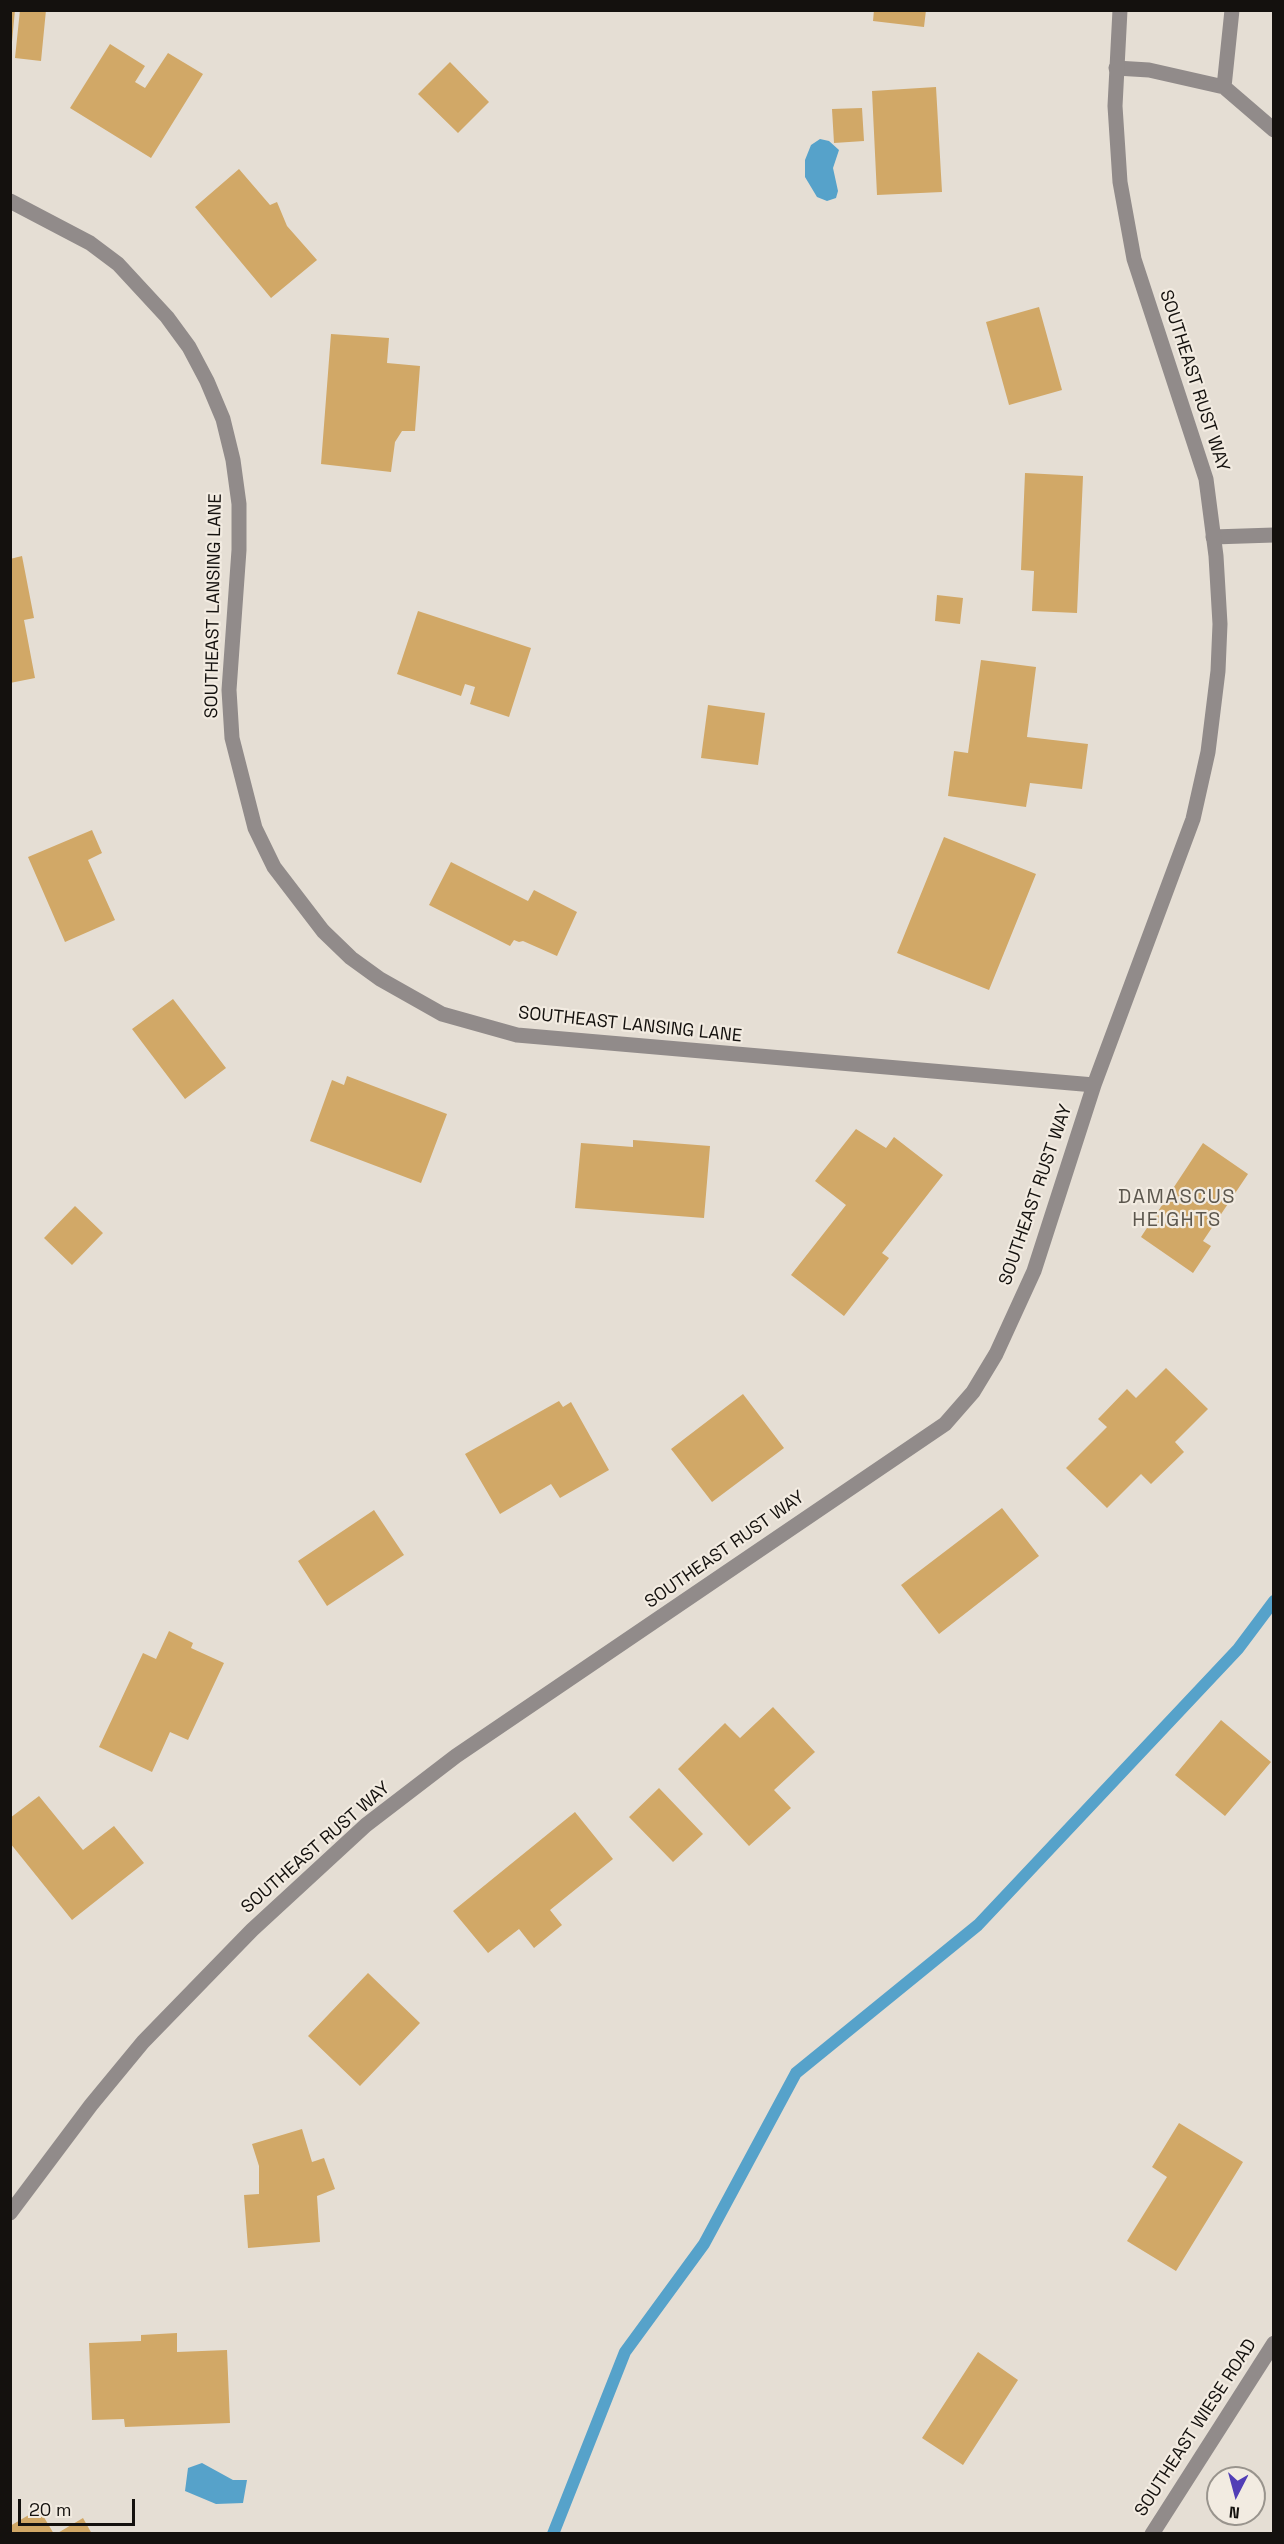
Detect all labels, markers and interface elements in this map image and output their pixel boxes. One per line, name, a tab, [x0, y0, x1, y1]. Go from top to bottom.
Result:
street label: SOUTHEAST RUST WAY	[1154, 287, 1234, 475]
street label: SOUTHEAST LANSING LANE	[201, 493, 227, 719]
street label: SOUTHEAST LANSING LANE	[517, 1003, 743, 1047]
street label: SOUTHEAST RUST WAY	[995, 1102, 1077, 1288]
district label: DAMASCUS HEIGHTS	[1118, 1186, 1236, 1233]
street label: SOUTHEAST RUST WAY	[641, 1487, 809, 1613]
street label: SOUTHEAST RUST WAY	[237, 1778, 395, 1918]
street label: SOUTHEAST WIESE ROAD	[1131, 2335, 1261, 2521]
north arrow	[1206, 2466, 1266, 2526]
scale bar	[21, 2487, 138, 2525]
text: 20 m	[29, 2498, 72, 2521]
text: N	[1228, 2501, 1241, 2523]

